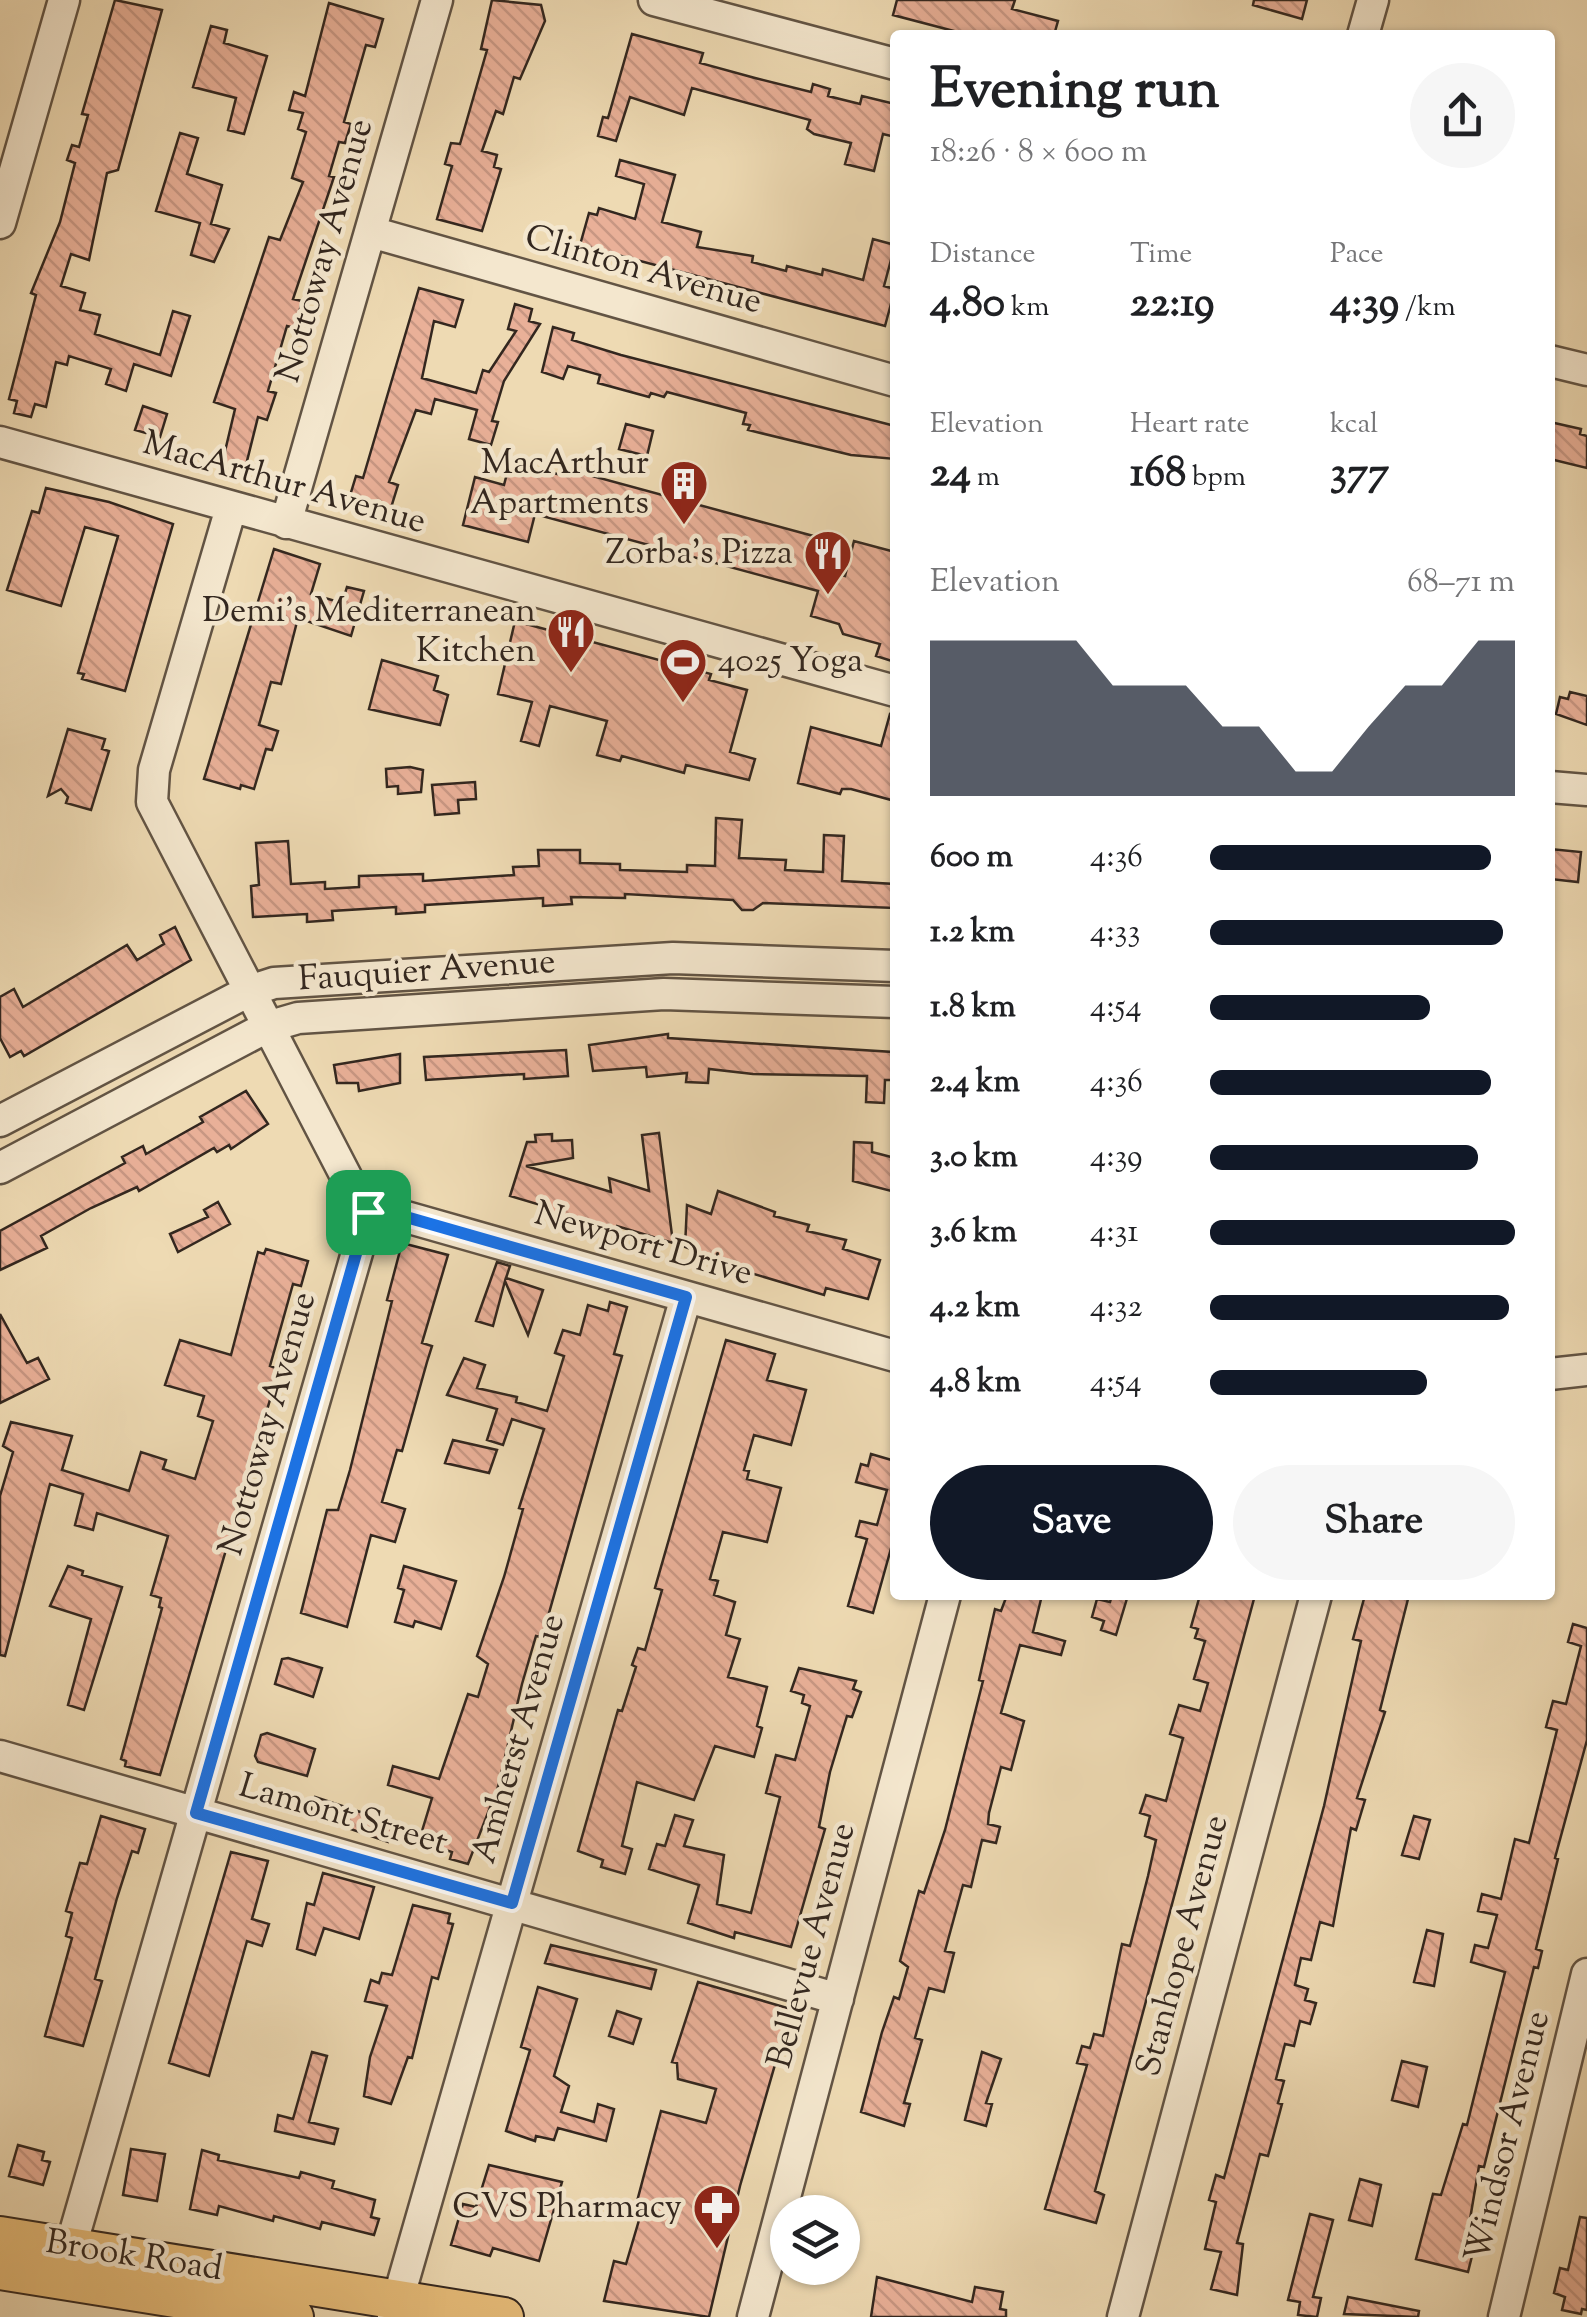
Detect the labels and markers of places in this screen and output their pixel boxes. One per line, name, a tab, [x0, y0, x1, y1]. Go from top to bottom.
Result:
place label: MacArthur Apartments	[470, 439, 649, 530]
building icon: MacArthur Apartments	[658, 458, 710, 526]
restaurant icon: Zorba's Pizza	[802, 528, 854, 596]
place label: Zorba's Pizza	[605, 529, 793, 580]
place label: Demi's Mediterranean Kitchen	[202, 587, 536, 678]
restaurant icon: Demi's Mediterranean Kitchen	[545, 606, 597, 674]
sports icon: 4025 Yoga	[657, 636, 709, 704]
place label: 4025 Yoga	[718, 637, 863, 688]
pin	[326, 1170, 411, 1255]
pharmacy icon: CVS Pharmacy	[691, 2182, 743, 2250]
place label: CVS Pharmacy	[452, 2183, 682, 2234]

